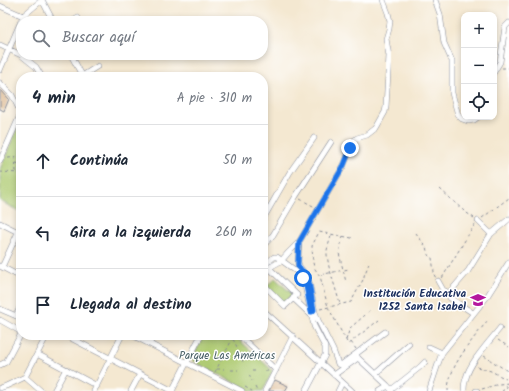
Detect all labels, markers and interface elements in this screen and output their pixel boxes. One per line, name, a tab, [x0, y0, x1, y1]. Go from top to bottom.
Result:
map controls	[461, 12, 497, 120]
button: +	[461, 12, 497, 48]
search box	[16, 16, 268, 60]
text: Buscar aquí	[62, 26, 135, 50]
icon: search	[30, 27, 52, 49]
button: −	[461, 48, 497, 84]
button: locate	[461, 84, 497, 120]
text: 4 min	[32, 85, 76, 112]
text: A pie · 310 m	[177, 88, 252, 109]
route end	[341, 139, 359, 157]
text: Continúa	[70, 149, 128, 173]
icon: ahead	[32, 150, 54, 172]
text: 50 m	[223, 150, 252, 171]
text: Gira a la izquierda	[70, 221, 191, 245]
icon: left	[32, 222, 54, 244]
text: 260 m	[215, 222, 252, 243]
route start	[294, 269, 312, 287]
place label: Institución Educativa 1252 Santa Isabel	[363, 285, 466, 316]
school or university icon: Institución Educativa 1252 Santa Isabel	[469, 291, 487, 309]
text: Llegada al destino	[70, 293, 192, 317]
icon: arrive	[32, 294, 54, 316]
park label: Parque Las Américas	[179, 347, 275, 365]

